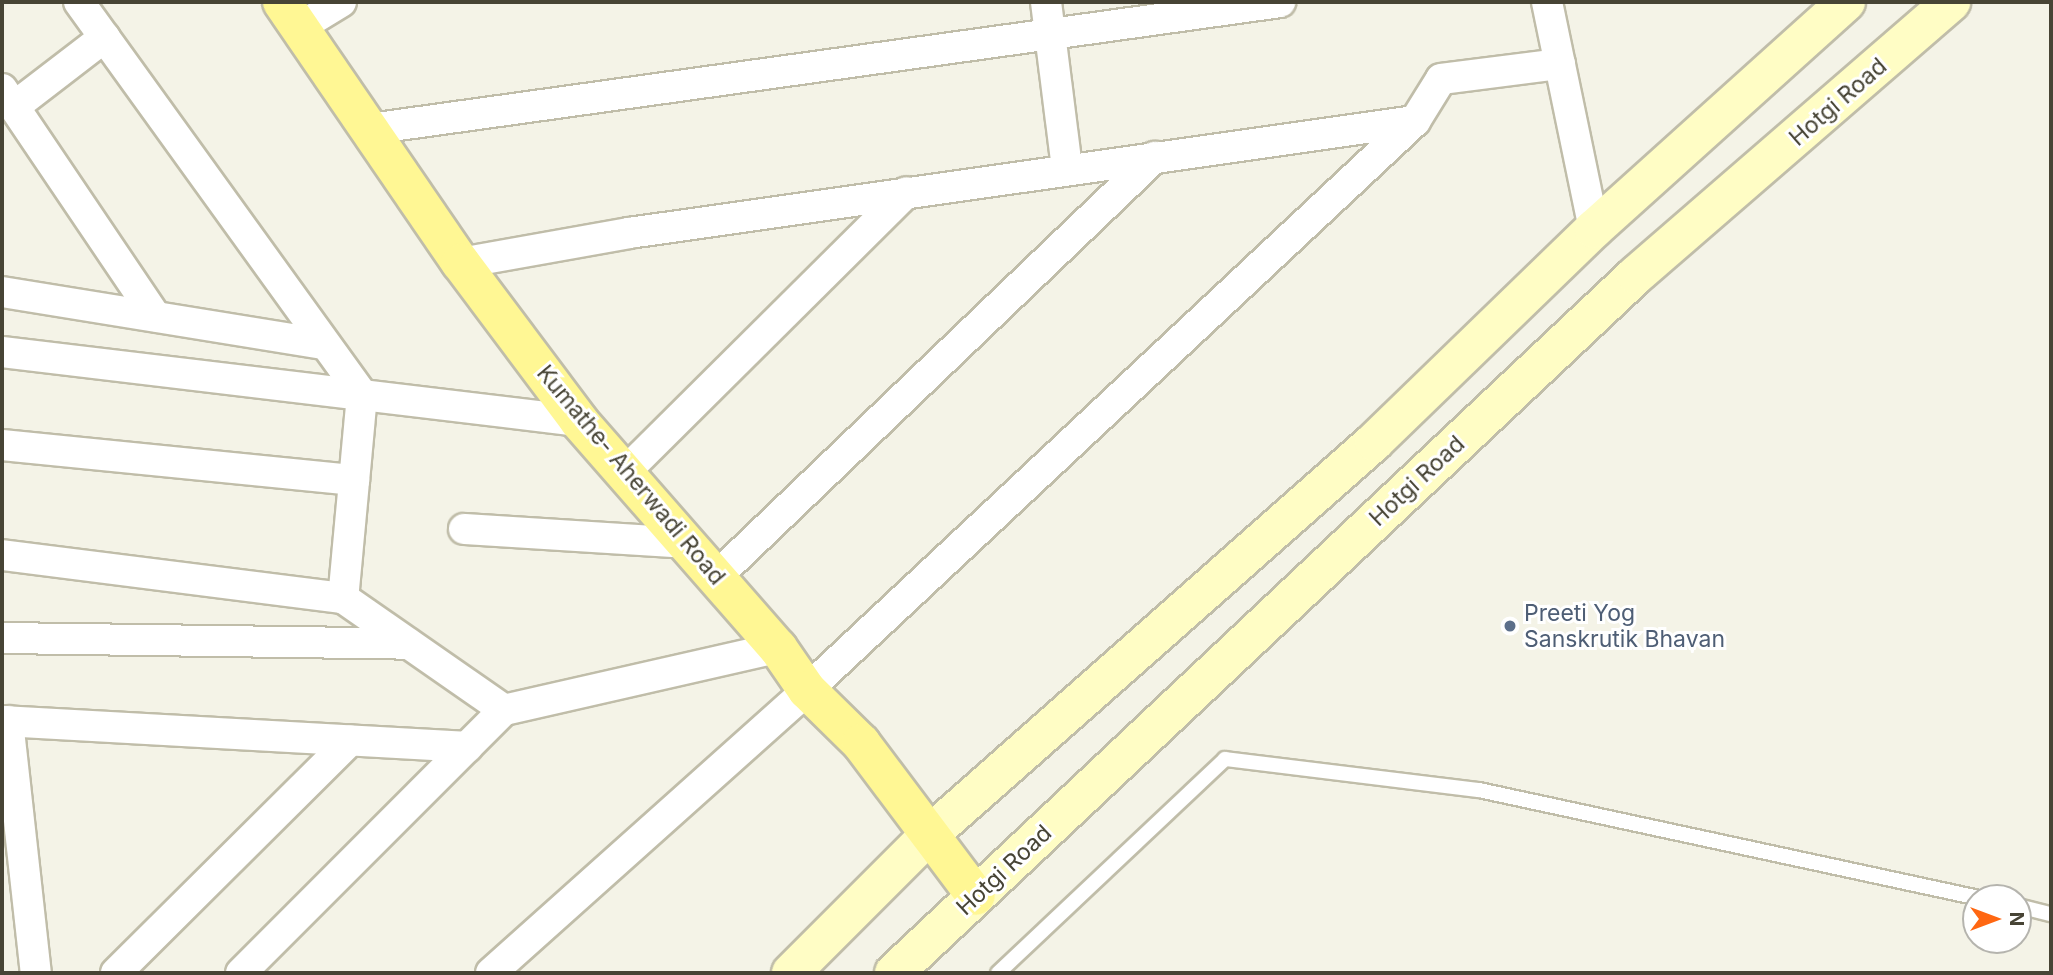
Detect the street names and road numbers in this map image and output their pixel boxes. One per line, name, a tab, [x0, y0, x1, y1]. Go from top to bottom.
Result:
street label: Hotgi Road	[1784, 52, 1892, 152]
street label: Kumathe- Aherwadi Road	[531, 360, 731, 590]
street label: Hotgi Road	[1364, 430, 1470, 532]
street label: Hotgi Road	[951, 819, 1057, 921]

